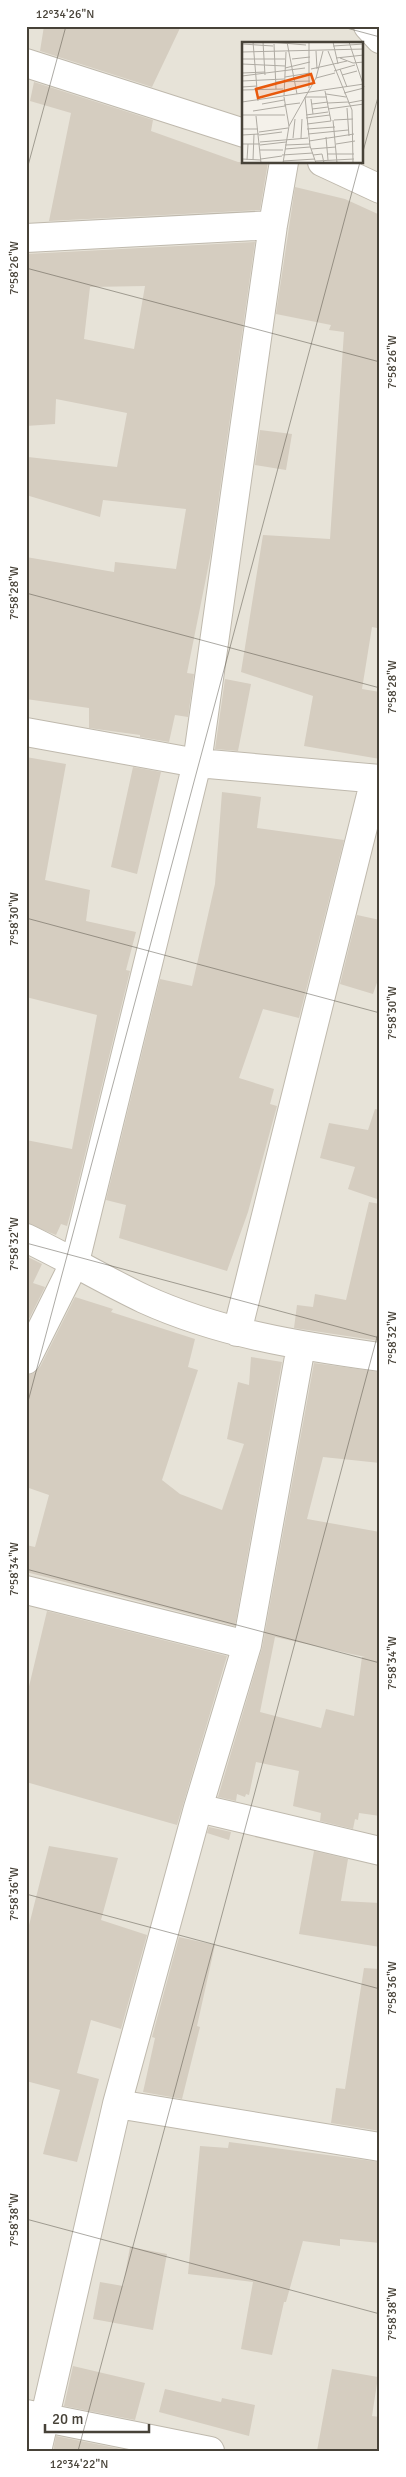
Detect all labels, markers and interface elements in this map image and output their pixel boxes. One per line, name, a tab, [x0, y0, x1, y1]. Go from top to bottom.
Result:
text: 12°34'26"N	[36, 7, 94, 22]
inset map	[242, 42, 364, 164]
text: 7°58'26"W	[7, 241, 22, 295]
text: 7°58'26"W	[385, 335, 400, 389]
text: 7°58'28"W	[7, 566, 22, 620]
text: 7°58'28"W	[385, 660, 400, 714]
text: 7°58'30"W	[7, 892, 22, 946]
text: 7°58'30"W	[385, 986, 400, 1040]
text: 7°58'32"W	[7, 1217, 22, 1271]
text: 7°58'32"W	[385, 1311, 400, 1365]
text: 7°58'34"W	[7, 1542, 22, 1596]
text: 7°58'34"W	[385, 1636, 400, 1690]
text: 7°58'36"W	[7, 1867, 22, 1921]
text: 7°58'36"W	[385, 1961, 400, 2015]
text: 7°58'38"W	[7, 2193, 22, 2247]
text: 7°58'38"W	[385, 2287, 400, 2341]
scale bar	[45, 2402, 149, 2434]
text: 20 m	[52, 2410, 83, 2428]
text: 12°34'22"N	[50, 2457, 108, 2472]

